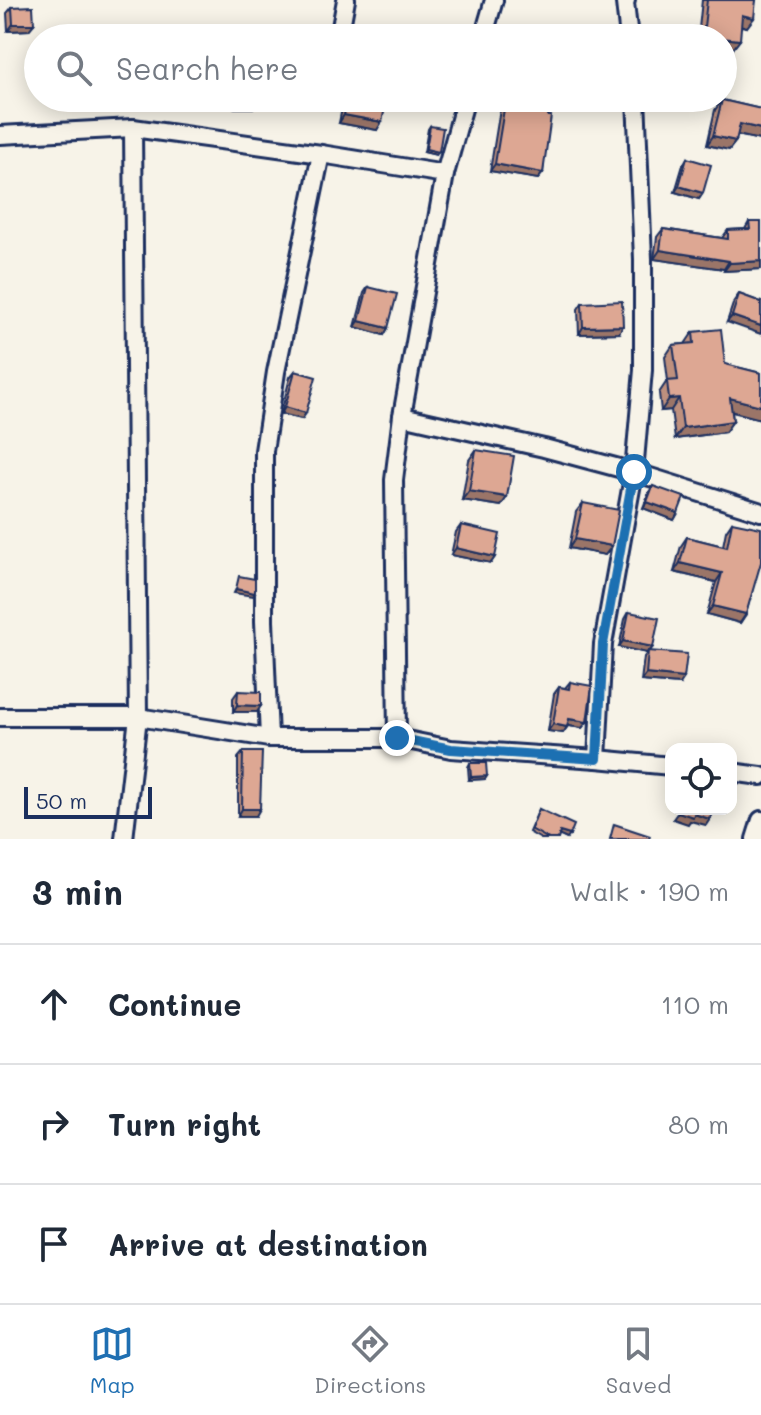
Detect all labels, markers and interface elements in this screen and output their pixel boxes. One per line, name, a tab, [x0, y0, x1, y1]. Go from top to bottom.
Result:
search box	[24, 24, 737, 112]
icon: search	[52, 46, 96, 90]
text: Search here	[116, 48, 299, 88]
route start	[616, 454, 652, 490]
route end	[379, 720, 415, 756]
map controls	[665, 743, 737, 815]
button: locate	[665, 743, 737, 815]
scale bar	[24, 783, 152, 819]
text: 50 m	[36, 786, 87, 815]
text: 3 min	[32, 869, 123, 914]
text: Walk · 190 m	[570, 874, 729, 908]
icon: ahead	[32, 982, 76, 1026]
text: Continue	[108, 984, 241, 1024]
text: 110 m	[661, 987, 729, 1021]
icon: right	[32, 1102, 76, 1146]
text: Turn right	[108, 1104, 261, 1144]
text: 80 m	[668, 1107, 729, 1141]
icon: arrive	[32, 1222, 76, 1266]
text: Arrive at destination	[108, 1224, 428, 1264]
tab: Map	[90, 1322, 135, 1399]
tab: Directions	[314, 1322, 426, 1399]
tab: Saved	[606, 1322, 671, 1399]

